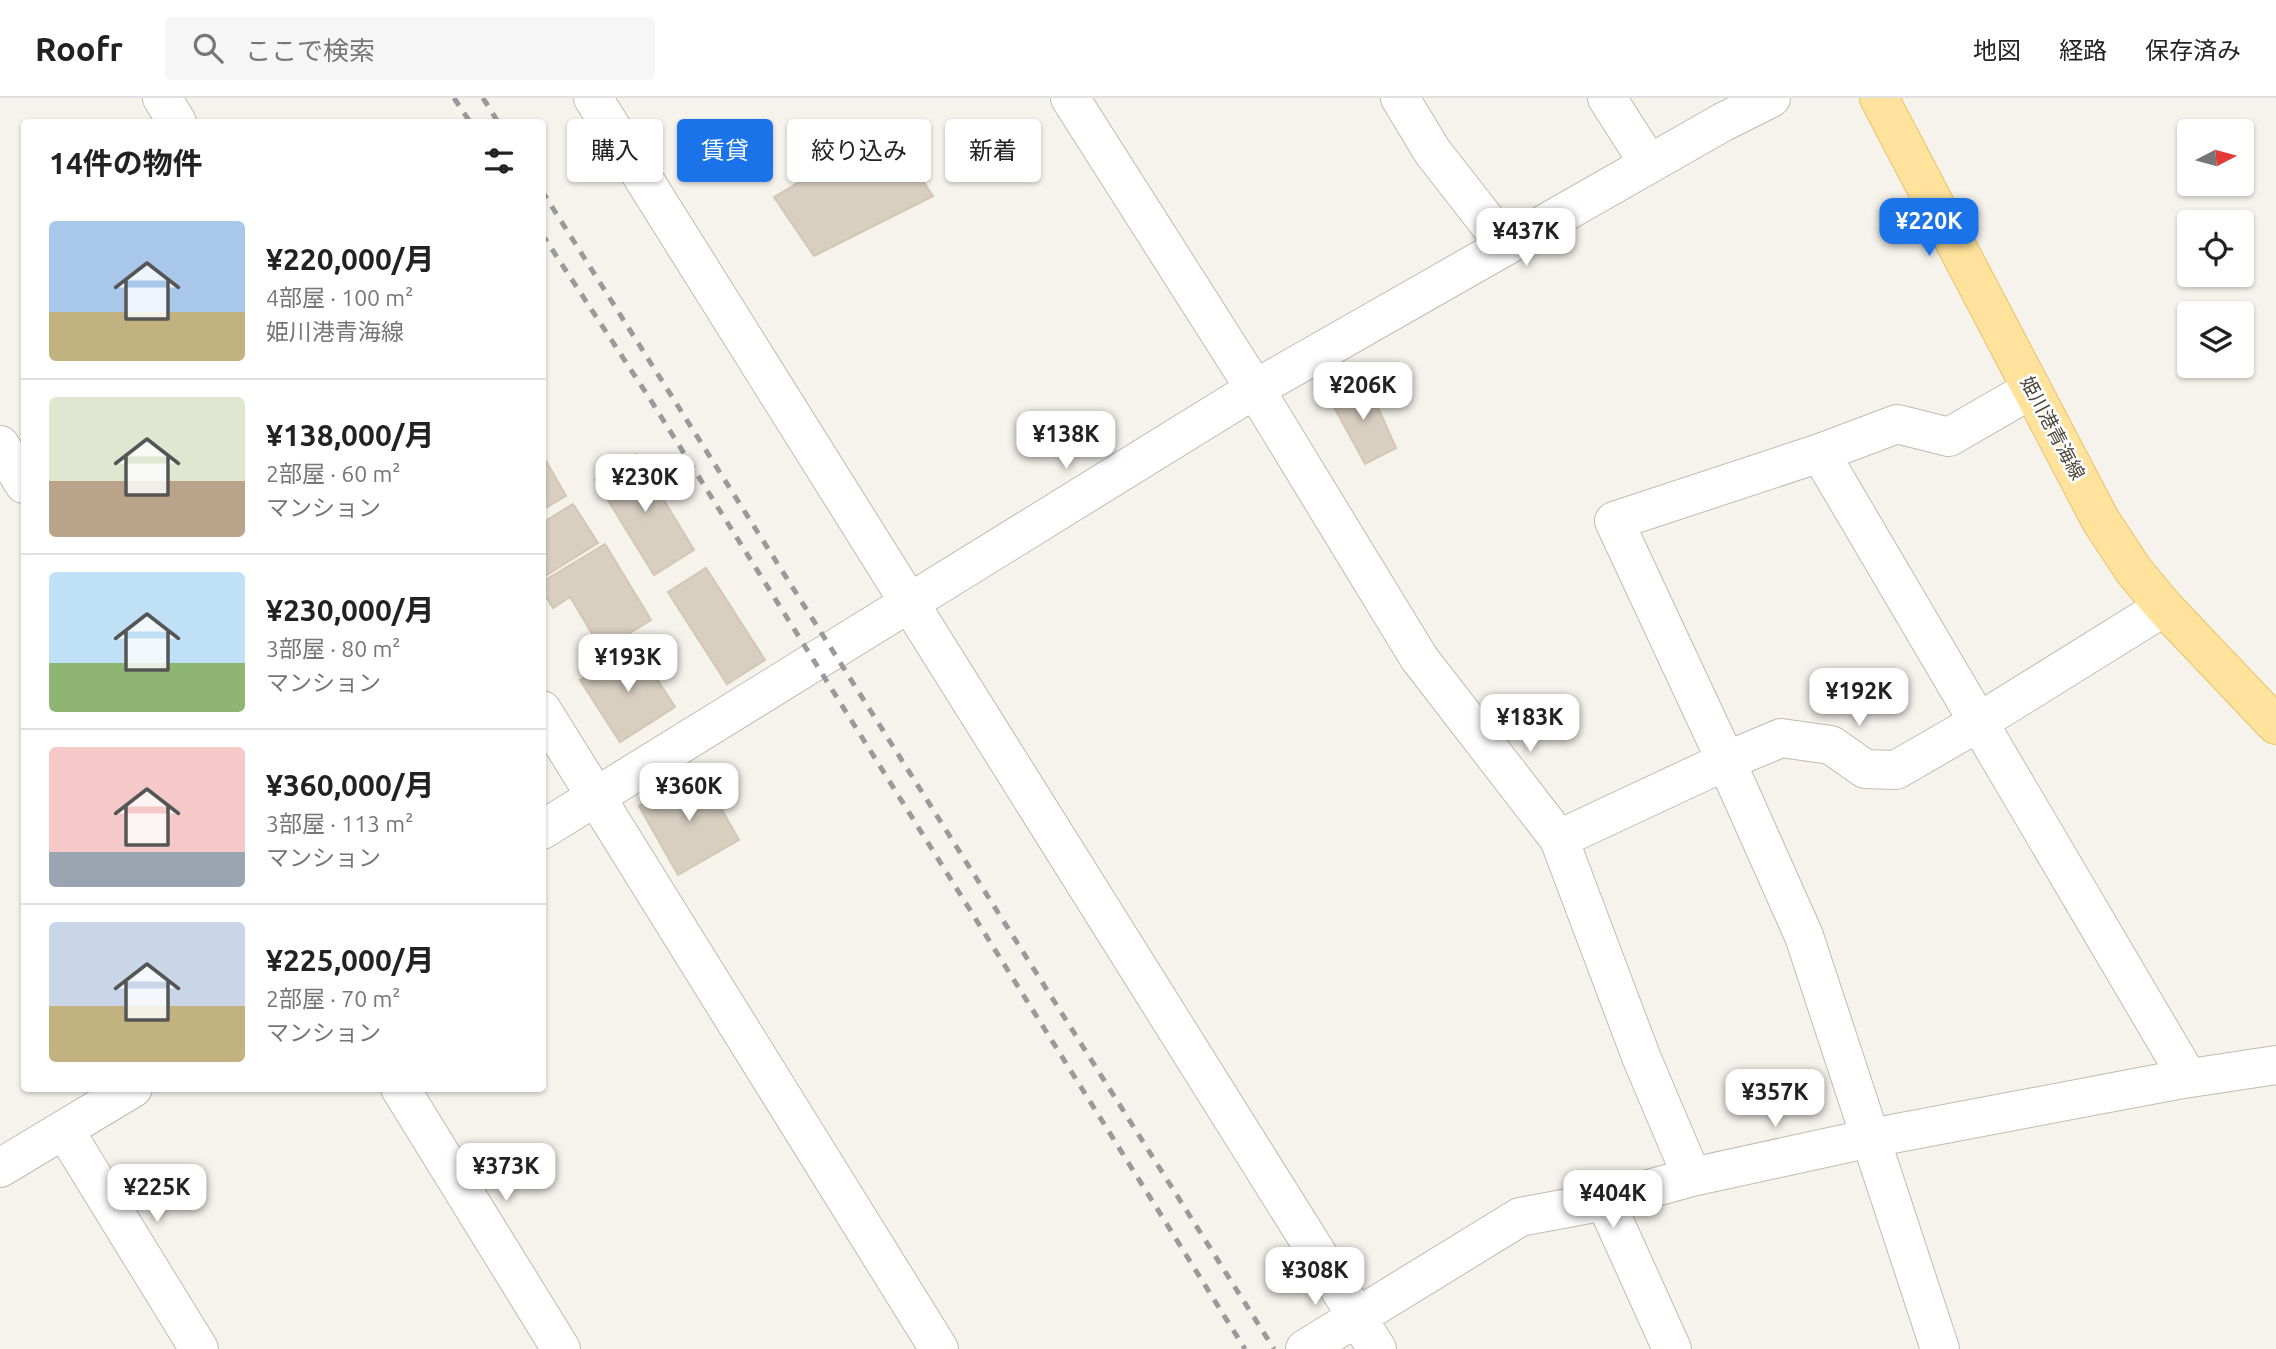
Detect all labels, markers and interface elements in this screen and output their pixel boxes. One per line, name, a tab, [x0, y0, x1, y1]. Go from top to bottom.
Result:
search box	[165, 17, 655, 80]
icon: search	[189, 29, 227, 67]
text: Roofr	[35, 30, 123, 67]
text: ここで検索	[245, 36, 375, 65]
text: 地図	[1973, 37, 2021, 64]
text: 経路	[2059, 37, 2107, 64]
text: 保存済み	[2145, 37, 2241, 64]
chip: 購入	[567, 119, 663, 182]
chip: 賃貸	[677, 119, 773, 182]
chip: 絞り込み	[787, 119, 931, 182]
chip: 新着	[945, 119, 1041, 182]
north arrow	[2177, 119, 2254, 196]
map controls	[2177, 119, 2254, 378]
icon: filters	[480, 142, 518, 180]
text: 14件の物件	[49, 146, 203, 180]
pin: ¥220K	[1880, 198, 1978, 258]
pin: ¥437K	[1477, 208, 1575, 268]
text: ¥220K	[1895, 208, 1963, 233]
button: locate	[2177, 210, 2254, 287]
text: ¥437K	[1492, 218, 1560, 243]
text: ¥220,000/月	[266, 242, 434, 276]
icon: home	[105, 249, 189, 333]
text: 4部屋 · 100 m²	[266, 285, 413, 310]
button: layers	[2177, 301, 2254, 378]
text: 姫川港青海線	[266, 319, 404, 344]
pin: ¥206K	[1314, 362, 1412, 422]
text: ¥206K	[1329, 372, 1397, 397]
street label: 姫川港青海線	[2017, 373, 2089, 483]
pin: ¥138K	[1017, 412, 1115, 471]
text: ¥138,000/月	[266, 418, 434, 452]
text: ¥138K	[1032, 421, 1100, 446]
icon: home	[105, 425, 189, 509]
pin: ¥230K	[596, 454, 694, 514]
text: 2部屋 · 60 m²	[266, 461, 400, 486]
text: ¥230K	[611, 464, 679, 489]
text: マンション	[266, 495, 381, 520]
text: ¥230,000/月	[266, 593, 434, 627]
icon: home	[105, 600, 189, 684]
pin: ¥193K	[579, 634, 677, 694]
text: 3部屋 · 80 m²	[266, 636, 400, 661]
text: ¥193K	[594, 644, 662, 669]
pin: ¥192K	[1810, 668, 1908, 728]
text: マンション	[266, 670, 381, 695]
text: ¥192K	[1825, 678, 1893, 703]
pin: ¥183K	[1481, 694, 1579, 754]
text: ¥183K	[1496, 704, 1564, 729]
pin: ¥360K	[640, 764, 738, 823]
text: ¥360,000/月	[266, 768, 434, 802]
text: ¥360K	[655, 773, 723, 798]
icon: home	[105, 775, 189, 859]
text: 3部屋 · 113 m²	[266, 811, 413, 836]
text: マンション	[266, 845, 381, 870]
text: ¥225,000/月	[266, 943, 434, 977]
icon: home	[105, 950, 189, 1034]
text: 2部屋 · 70 m²	[266, 986, 400, 1011]
text: マンション	[266, 1020, 381, 1045]
pin: ¥357K	[1726, 1070, 1824, 1129]
text: ¥357K	[1741, 1079, 1809, 1104]
pin: ¥373K	[457, 1144, 555, 1203]
text: ¥373K	[472, 1153, 540, 1178]
pin: ¥225K	[108, 1164, 206, 1224]
pin: ¥404K	[1564, 1170, 1662, 1230]
text: ¥225K	[123, 1174, 191, 1199]
text: ¥404K	[1579, 1180, 1647, 1205]
pin: ¥308K	[1266, 1248, 1364, 1307]
text: ¥308K	[1281, 1257, 1349, 1282]

